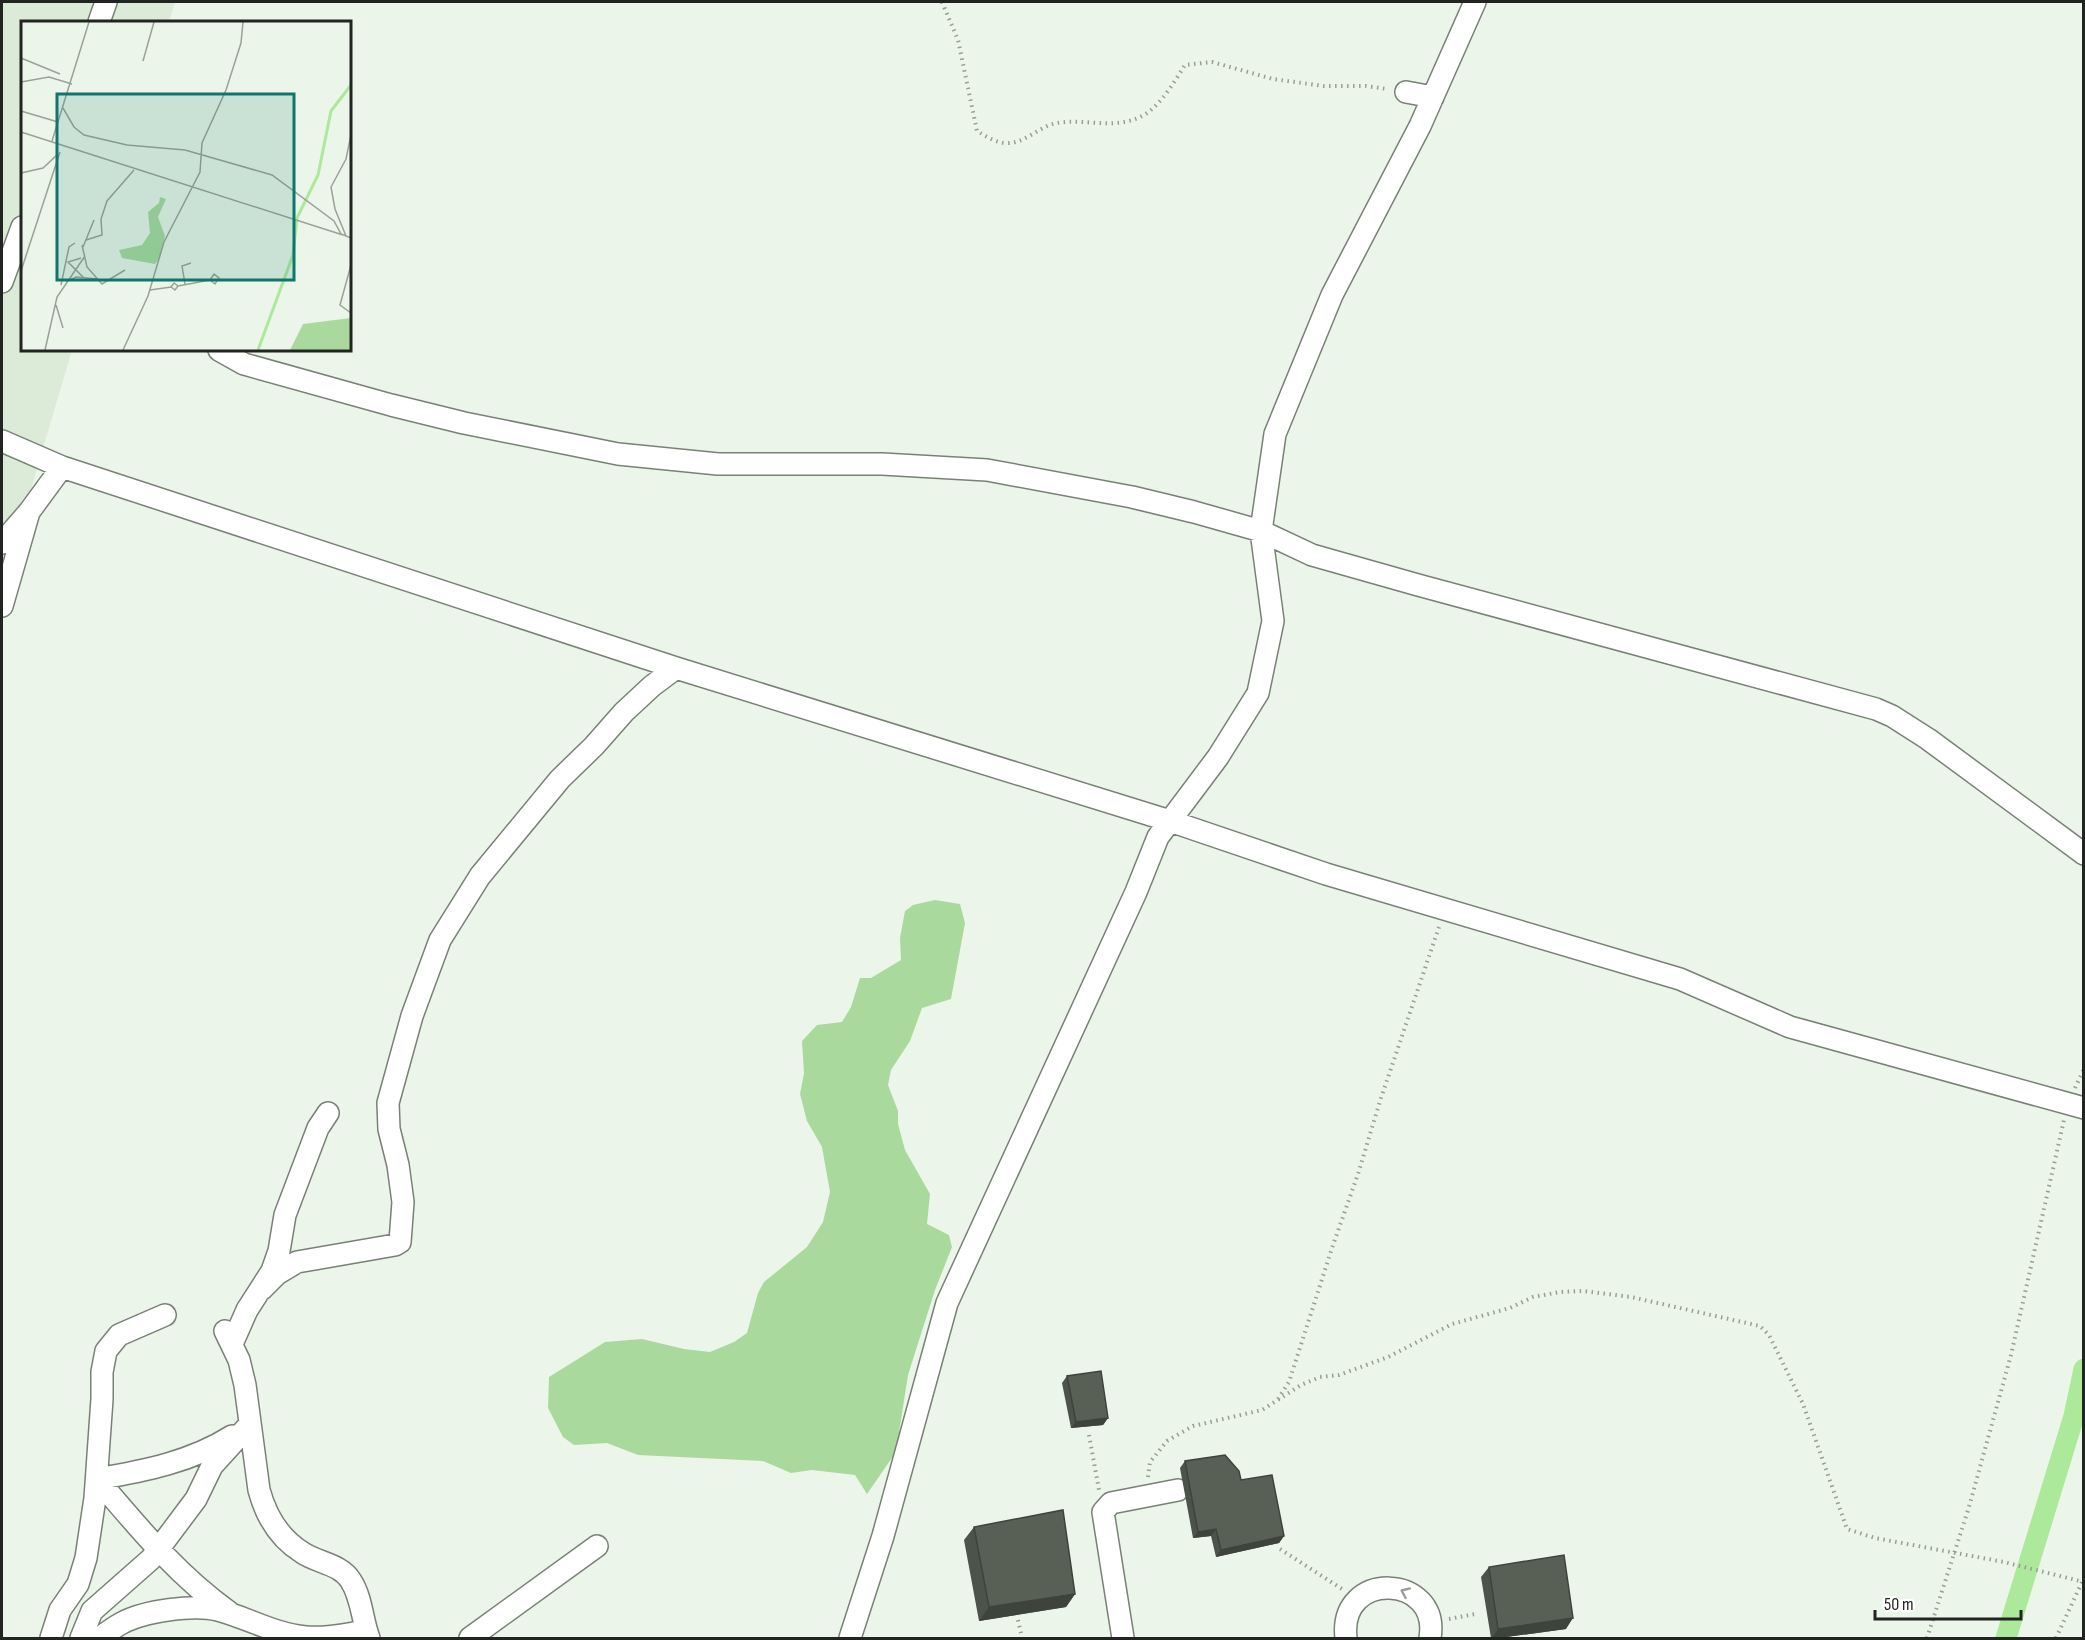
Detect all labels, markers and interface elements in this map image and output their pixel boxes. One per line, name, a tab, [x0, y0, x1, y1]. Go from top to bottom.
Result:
inset map	[21, 21, 351, 351]
scale bar	[1875, 1583, 2020, 1621]
one-way arrow	[1400, 1587, 1411, 1599]
text: 50 m	[1884, 1594, 1914, 1615]

